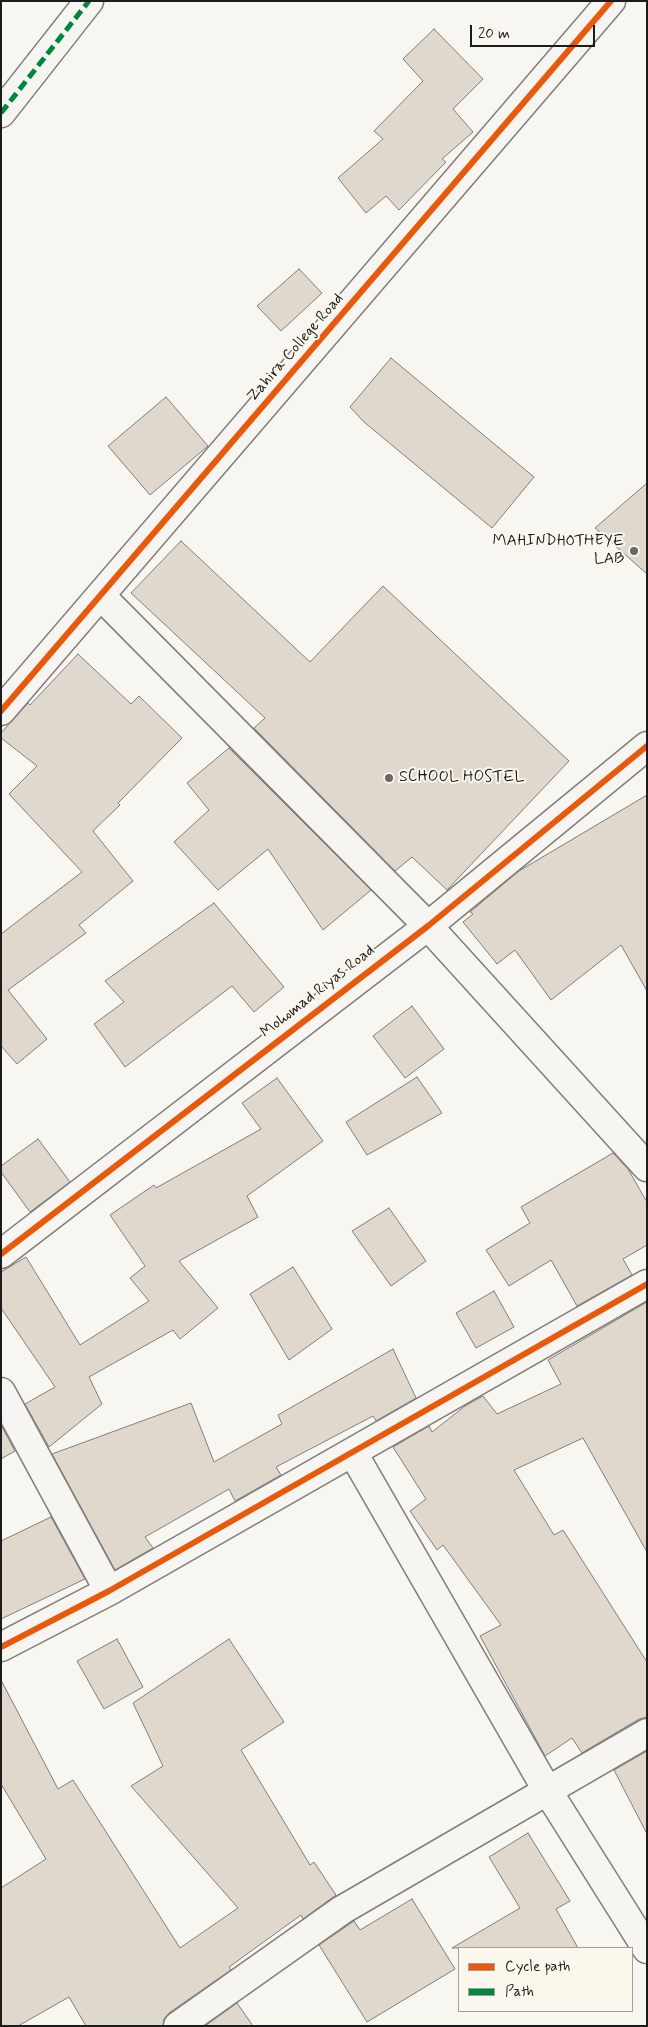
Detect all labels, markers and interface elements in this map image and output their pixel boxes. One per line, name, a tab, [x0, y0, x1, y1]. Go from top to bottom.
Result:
scale bar	[473, 15, 598, 47]
text: 20 m	[478, 24, 510, 44]
street label: Zahira College Road	[244, 290, 348, 406]
place label: MAHINDHOTHEYE LAB	[493, 532, 624, 570]
marker: MAHINDHOTHEYE LAB	[628, 545, 640, 557]
place label: SCHOOL HOSTEL	[399, 768, 524, 788]
marker: SCHOOL HOSTEL	[383, 772, 395, 784]
street label: Mohomad Riyas Road	[257, 941, 379, 1043]
legend	[458, 1947, 633, 2012]
text: Cycle path	[505, 1957, 570, 1977]
text: Path	[505, 1982, 534, 2002]

